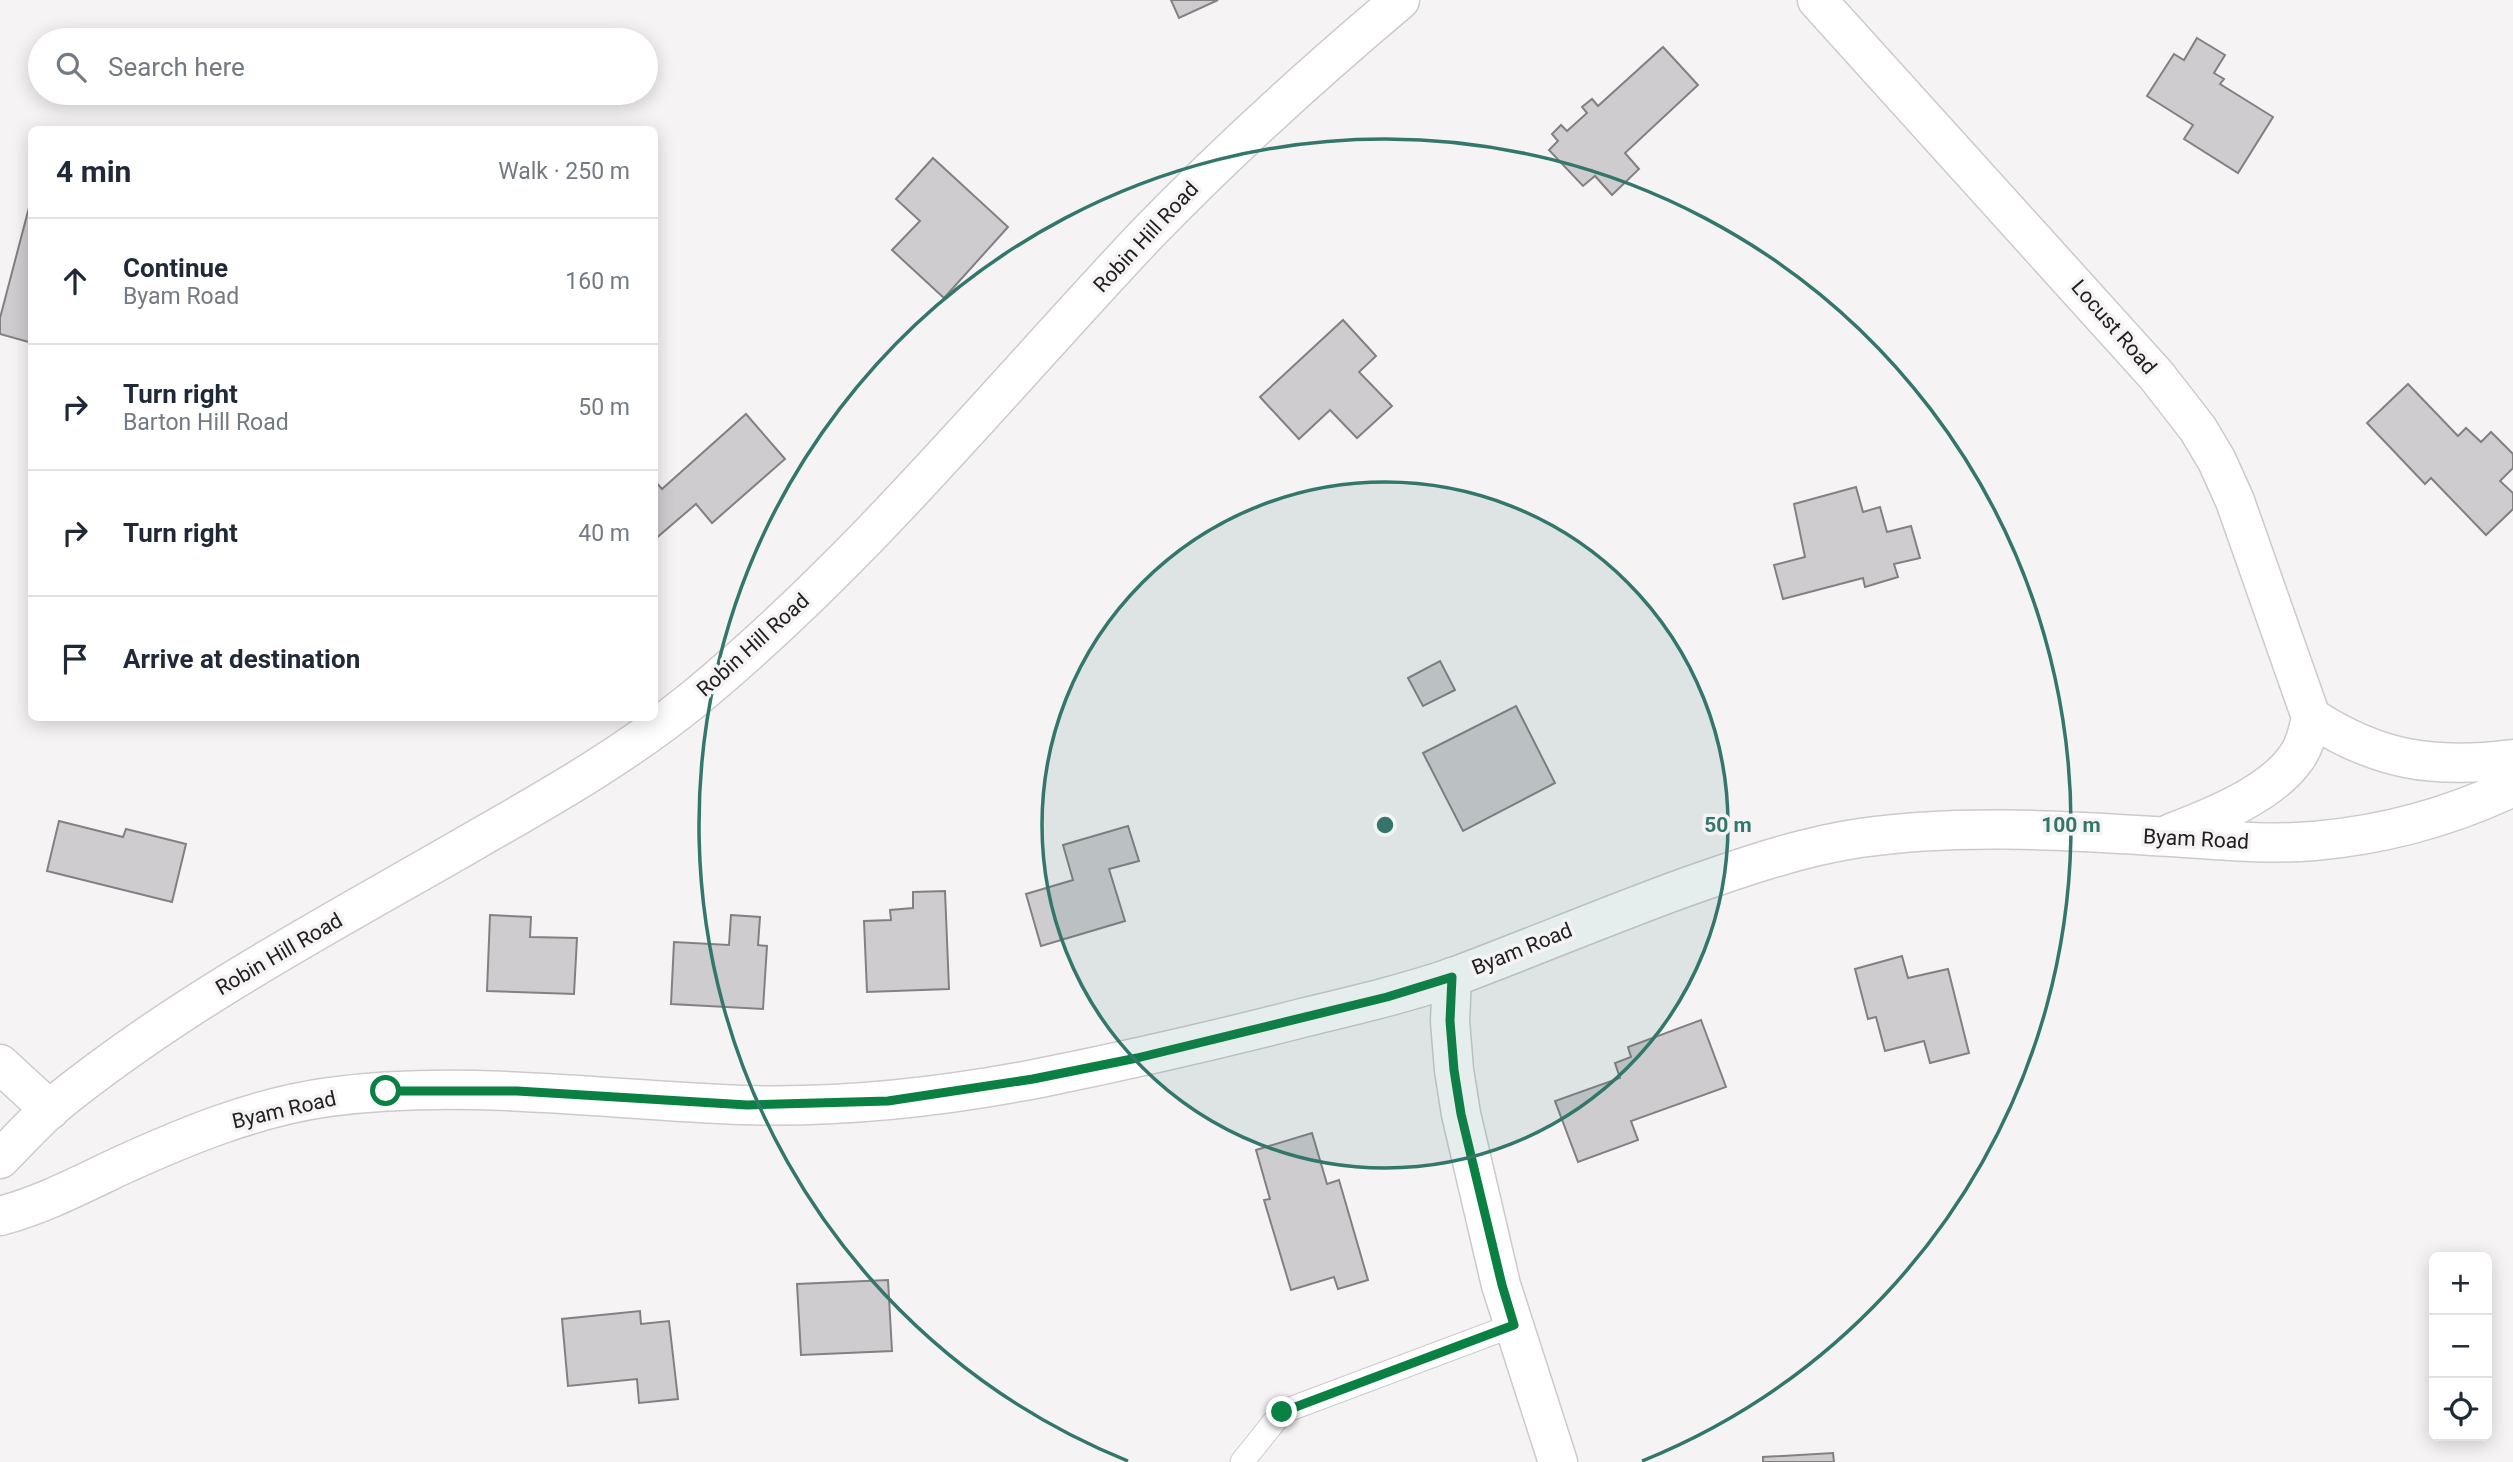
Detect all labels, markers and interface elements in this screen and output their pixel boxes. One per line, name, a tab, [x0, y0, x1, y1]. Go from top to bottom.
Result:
search box	[28, 28, 658, 105]
icon: search	[52, 48, 90, 86]
text: Search here	[108, 52, 245, 82]
text: 4 min	[56, 154, 131, 189]
text: Walk · 250 m	[498, 158, 630, 185]
street label: Robin Hill Road	[1089, 177, 1203, 297]
text: Continue	[123, 253, 228, 283]
icon: ahead	[56, 262, 94, 300]
text: 160 m	[565, 268, 630, 295]
street label: Locust Road	[2067, 275, 2161, 379]
text: Byam Road	[123, 283, 239, 310]
text: Turn right	[123, 379, 238, 409]
icon: right	[56, 388, 94, 426]
text: 50 m	[578, 394, 630, 421]
text: Barton Hill Road	[123, 409, 289, 436]
icon: right	[56, 514, 94, 552]
text: Turn right	[123, 518, 238, 548]
text: 40 m	[578, 520, 630, 547]
street label: Robin Hill Road	[692, 588, 814, 702]
icon: arrive	[56, 640, 94, 678]
text: Arrive at destination	[123, 644, 360, 674]
centre of rings	[1373, 813, 1397, 837]
text: 50 m	[1704, 813, 1752, 837]
text: 100 m	[2041, 813, 2101, 837]
street label: Byam Road	[2142, 824, 2250, 854]
street label: Robin Hill Road	[211, 908, 347, 1000]
street label: Byam Road	[1468, 918, 1576, 980]
route start	[370, 1075, 401, 1106]
street label: Byam Road	[230, 1086, 338, 1134]
map controls	[2429, 1252, 2492, 1441]
button: +	[2429, 1252, 2492, 1315]
button: −	[2429, 1315, 2492, 1378]
button: locate	[2429, 1378, 2492, 1441]
route end	[1266, 1396, 1297, 1427]

